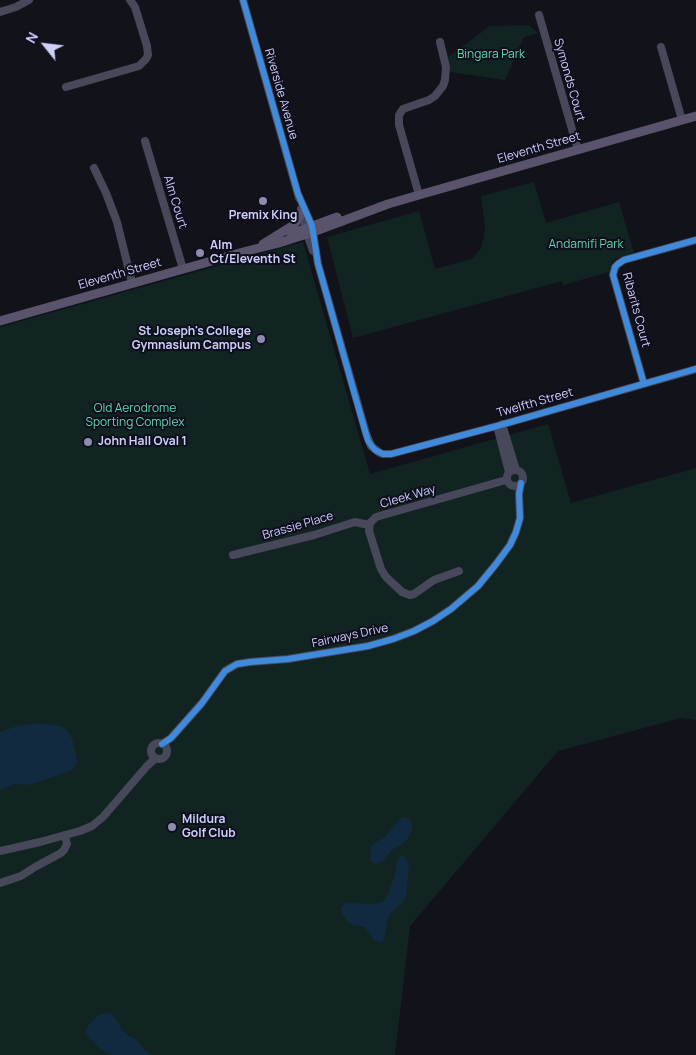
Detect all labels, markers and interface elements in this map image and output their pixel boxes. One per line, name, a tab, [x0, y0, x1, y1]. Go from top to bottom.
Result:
north arrow	[20, 20, 70, 70]
text: N	[21, 28, 42, 46]
street label: Symonds Court	[550, 37, 588, 123]
street label: Riverside Avenue	[261, 47, 301, 141]
park label: Bingara Park	[457, 48, 525, 62]
street label: Eleventh Street	[496, 129, 582, 167]
street label: Alm Court	[160, 174, 190, 230]
marker: Premix King	[257, 195, 269, 207]
place label: Premix King	[229, 209, 297, 223]
park label: Andamifi Park	[549, 238, 623, 252]
place label: Alm Ct/Eleventh St	[210, 239, 296, 267]
marker: Alm Ct/Eleventh St	[194, 247, 206, 259]
street label: Eleventh Street	[77, 255, 163, 293]
street label: Ribarits Court	[619, 271, 653, 349]
place label: St Joseph's College Gymnasium Campus	[132, 325, 251, 353]
marker: St Joseph's College Gymnasium Campus	[255, 333, 267, 345]
street label: Twelfth Street	[495, 385, 575, 421]
park label: Old Aerodrome Sporting Complex	[85, 402, 185, 430]
place label: John Hall Oval 1	[98, 435, 187, 449]
marker: John Hall Oval 1	[82, 436, 94, 448]
street label: Cleek Way	[379, 482, 437, 512]
street label: Brassie Place	[261, 509, 335, 543]
street label: Fairways Drive	[310, 621, 390, 651]
place label: Mildura Golf Club	[182, 813, 236, 841]
marker: Mildura Golf Club	[166, 821, 178, 833]

